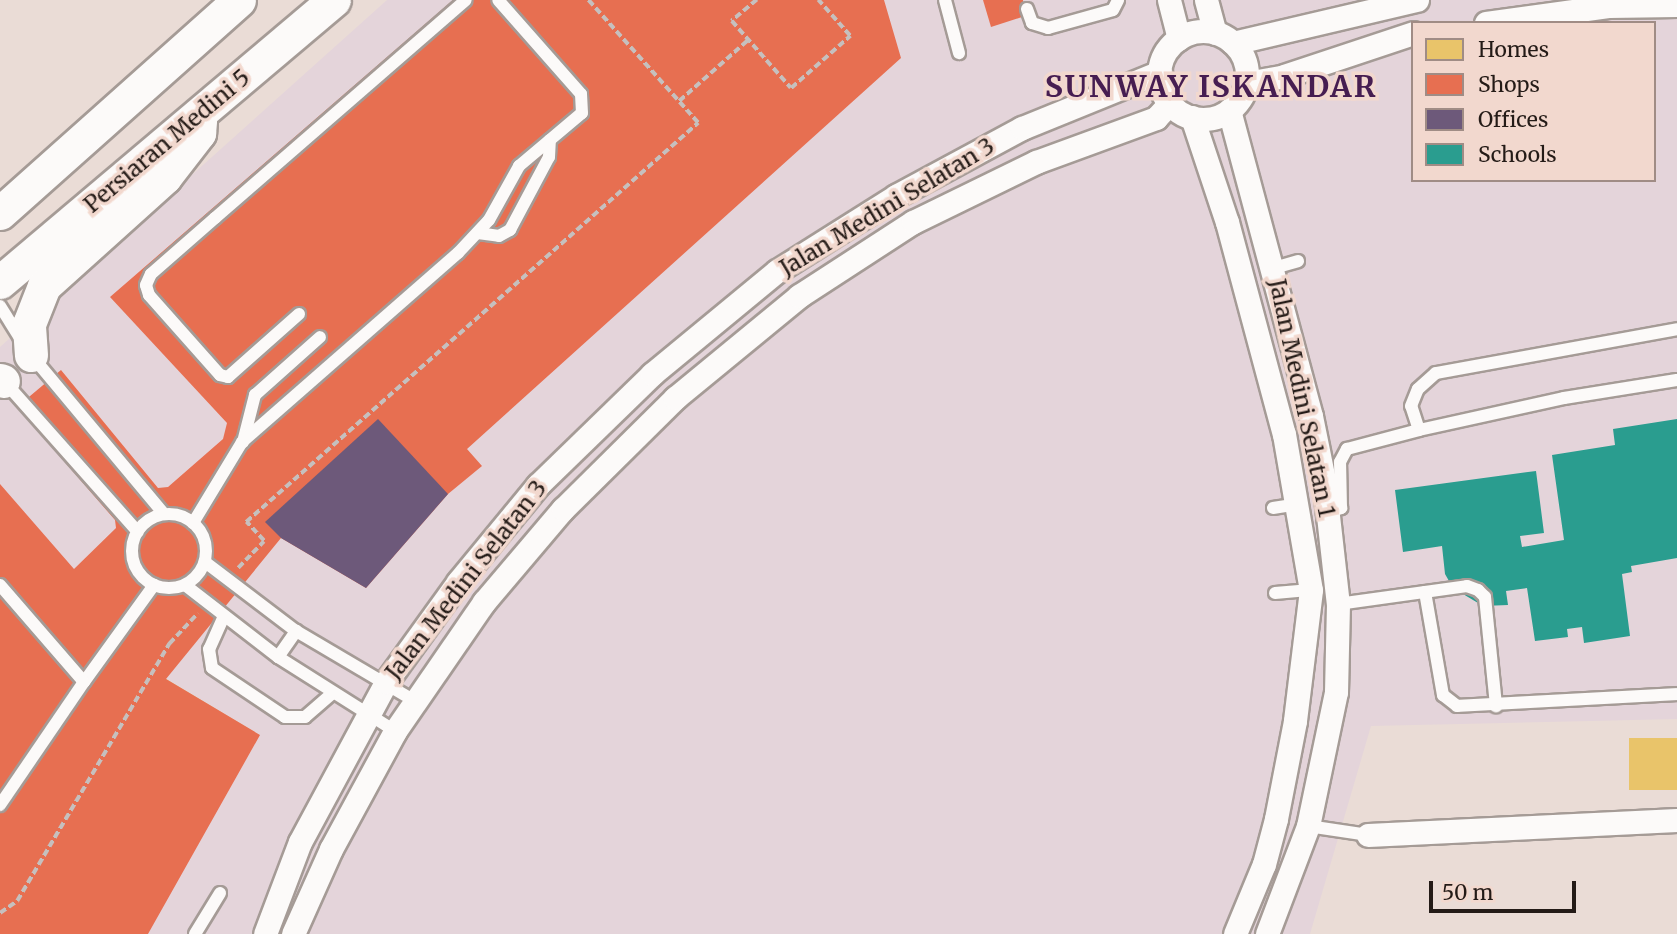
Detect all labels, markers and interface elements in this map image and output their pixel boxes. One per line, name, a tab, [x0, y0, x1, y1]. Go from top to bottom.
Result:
legend	[1411, 21, 1656, 182]
text: Homes	[1478, 36, 1549, 63]
street label: Persiaran Medini 5	[78, 63, 256, 219]
district label: SUNWAY ISKANDAR	[1047, 68, 1375, 104]
text: Shops	[1478, 71, 1540, 98]
text: Offices	[1478, 106, 1548, 133]
street label: Jalan Medini Selatan 3	[775, 132, 999, 282]
text: Schools	[1478, 141, 1557, 168]
street label: Jalan Medini Selatan 1	[1263, 276, 1341, 520]
street label: Jalan Medini Selatan 3	[380, 475, 552, 685]
scale bar	[1432, 867, 1579, 911]
text: 50 m	[1442, 879, 1493, 906]

